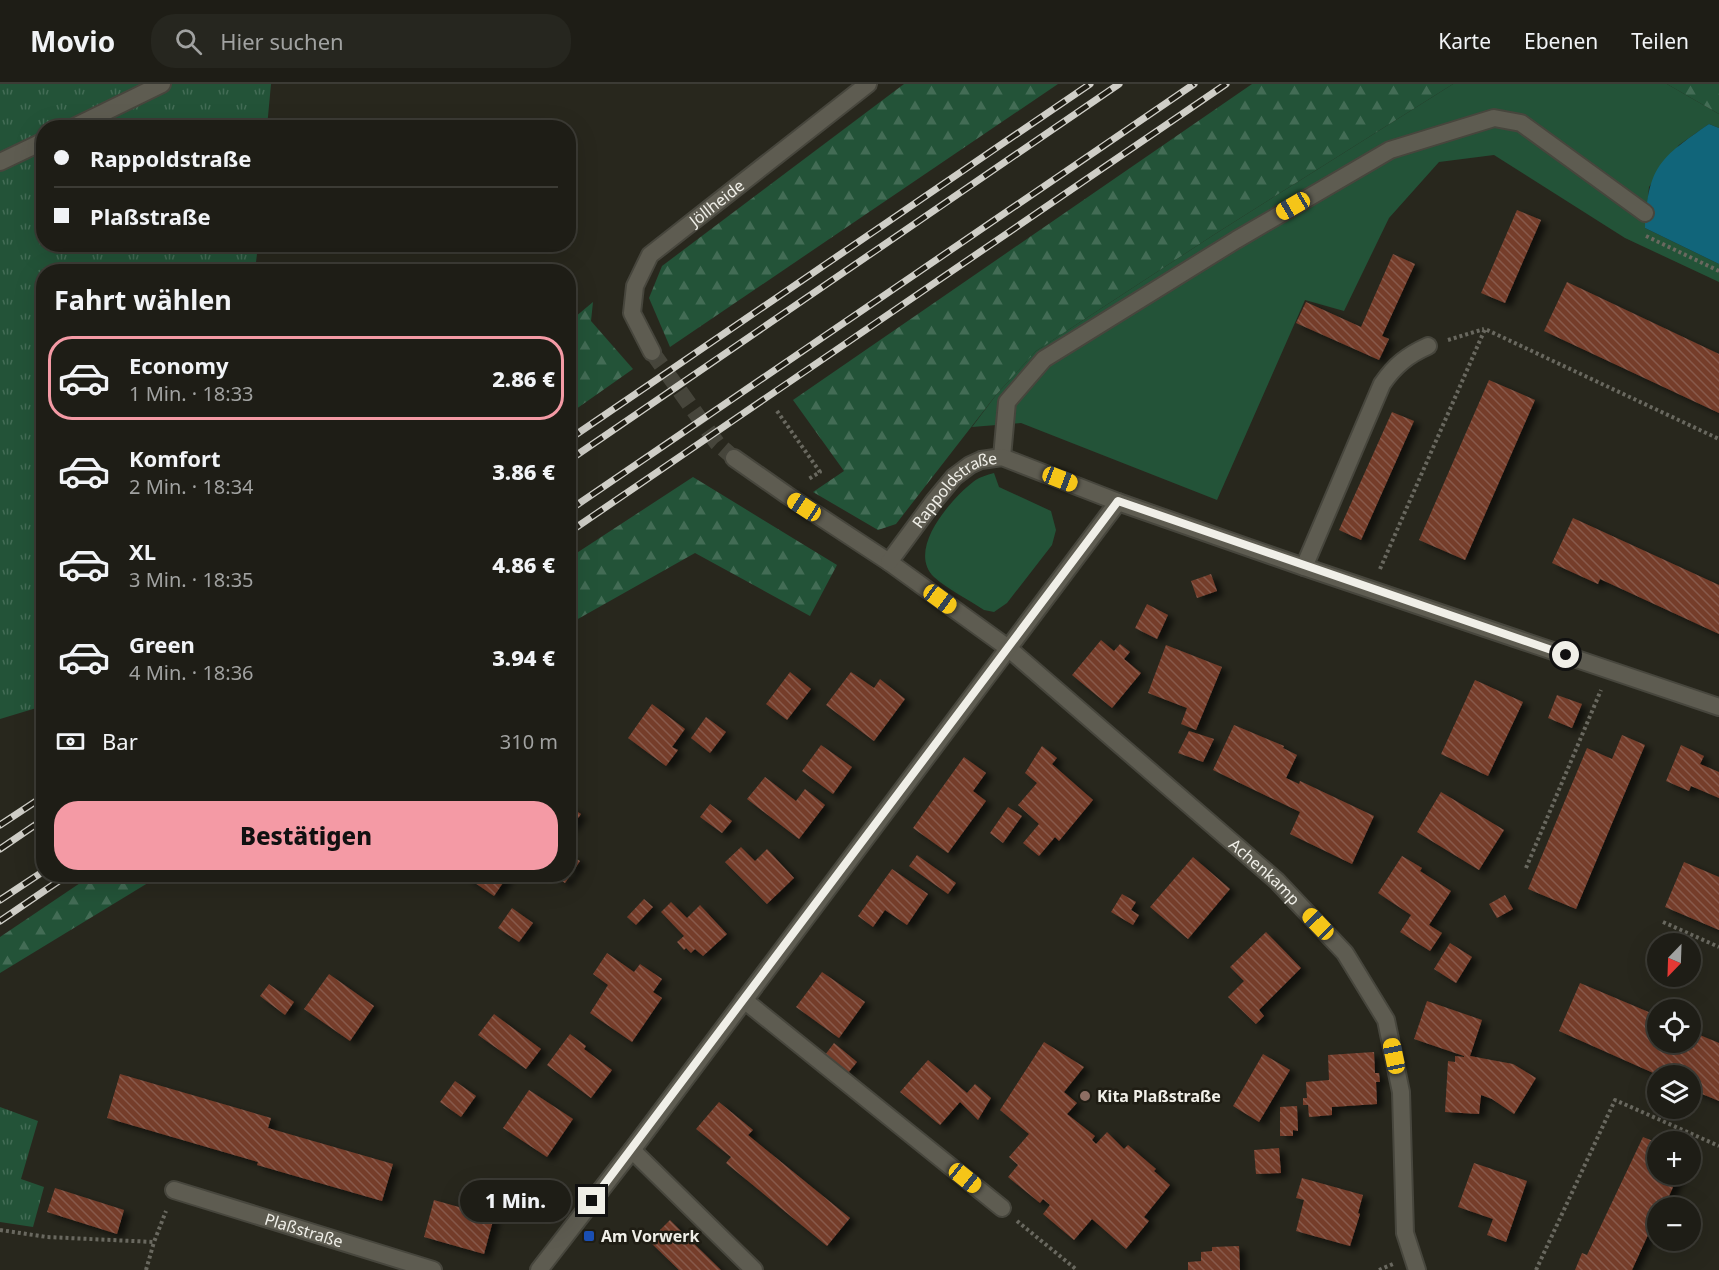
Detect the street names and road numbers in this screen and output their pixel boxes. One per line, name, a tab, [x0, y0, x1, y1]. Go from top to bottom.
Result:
street label: Jöllheide	[683, 174, 749, 233]
street label: Rappoldstraße	[907, 447, 998, 532]
street label: Achenkamp	[1225, 833, 1305, 910]
street label: Plaßstraße	[262, 1208, 346, 1253]

